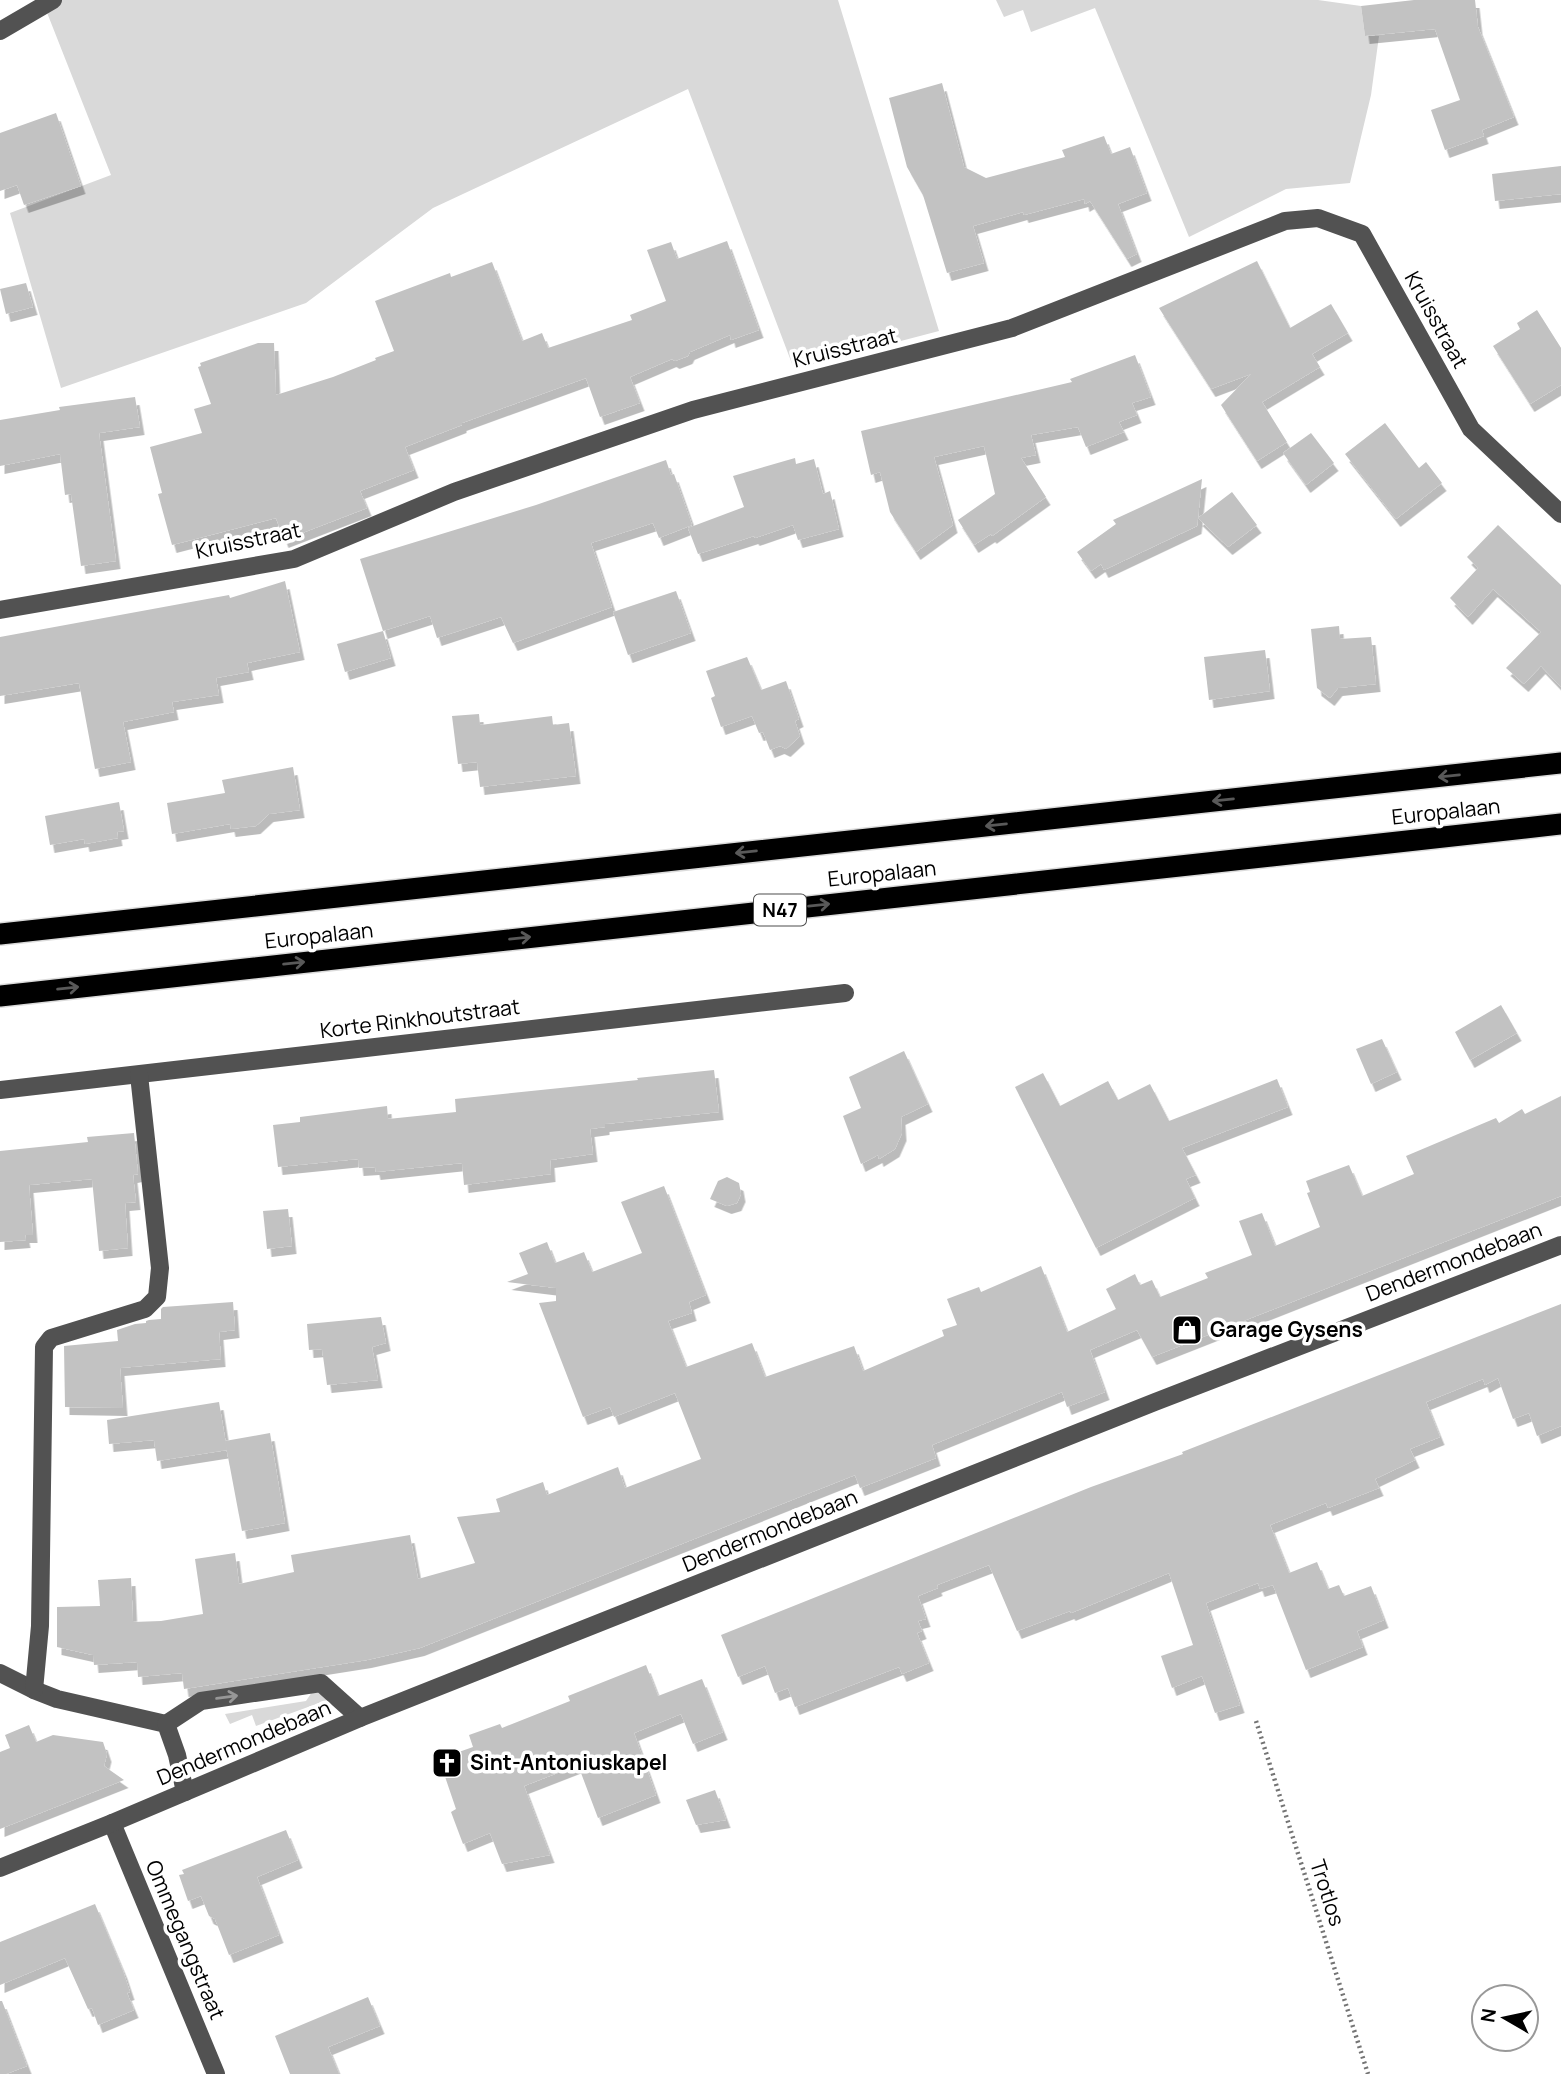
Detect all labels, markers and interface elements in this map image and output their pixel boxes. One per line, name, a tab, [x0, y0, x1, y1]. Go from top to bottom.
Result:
street label: Kruisstraat	[1399, 266, 1475, 373]
street label: Kruisstraat	[790, 321, 900, 374]
street label: Kruisstraat	[193, 515, 303, 565]
one-way arrow	[1438, 769, 1461, 782]
street label: Europalaan	[1390, 791, 1502, 831]
one-way arrow	[1212, 794, 1234, 807]
one-way arrow	[986, 819, 1008, 832]
one-way arrow	[735, 846, 758, 859]
street label: Europalaan	[826, 853, 938, 893]
road number: N47	[754, 894, 806, 926]
one-way arrow	[807, 899, 830, 912]
street label: Europalaan	[263, 915, 375, 955]
one-way arrow	[508, 931, 531, 944]
one-way arrow	[282, 956, 305, 969]
one-way arrow	[56, 981, 79, 994]
street label: Korte Rinkhoutstraat	[318, 992, 521, 1044]
street label: Dendermondebaan	[1362, 1215, 1546, 1308]
shop icon: Garage Gysens	[1170, 1313, 1204, 1347]
place label: Garage Gysens	[1210, 1315, 1363, 1343]
street label: Dendermondebaan	[678, 1482, 861, 1578]
one-way arrow	[216, 1690, 238, 1703]
street label: Dendermondebaan	[152, 1693, 335, 1791]
church icon: Sint-Antoniuskapel	[430, 1746, 464, 1780]
place label: Sint-Antoniuskapel	[470, 1748, 667, 1776]
street label: Ommegangstraat	[140, 1856, 232, 2023]
street label: Trotlos	[1304, 1856, 1352, 1929]
north arrow	[1470, 1983, 1540, 2053]
text: N	[1474, 2007, 1502, 2024]

